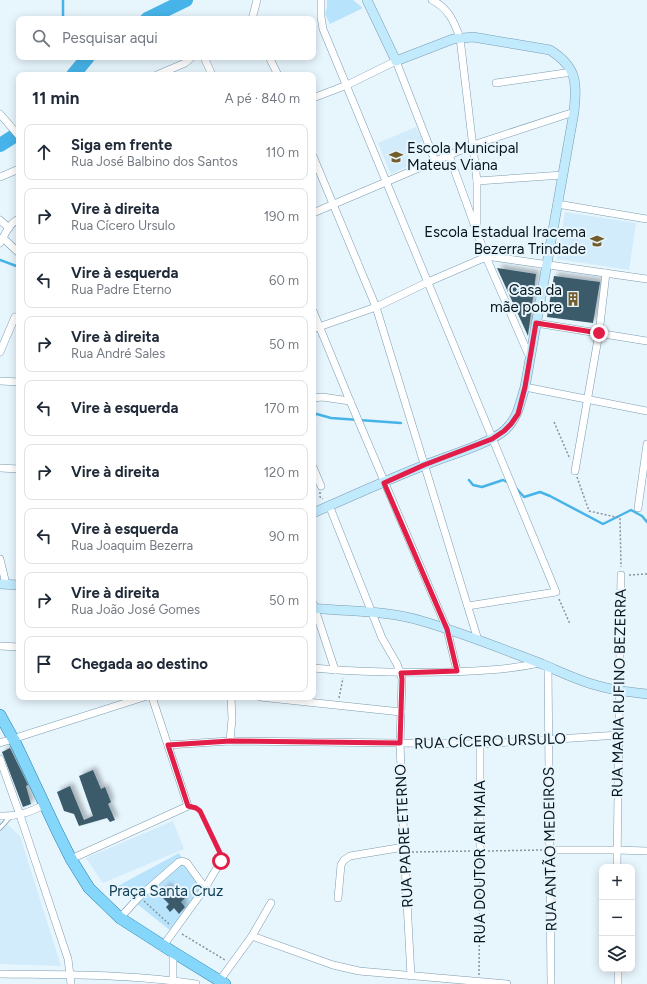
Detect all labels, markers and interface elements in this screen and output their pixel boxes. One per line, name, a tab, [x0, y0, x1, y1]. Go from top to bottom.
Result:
search box	[16, 16, 316, 60]
icon: search	[30, 27, 52, 49]
text: Pesquisar aqui	[62, 29, 158, 47]
text: 11 min	[32, 88, 79, 108]
text: A pé · 840 m	[225, 91, 300, 106]
text: Siga em frente	[71, 136, 172, 154]
place label: Escola Municipal Mateus Viana	[407, 139, 519, 174]
icon: ahead	[33, 141, 55, 163]
text: 110 m	[266, 145, 299, 160]
school or university icon: Escola Municipal Mateus Viana	[388, 149, 404, 165]
text: Rua José Balbino dos Santos	[71, 154, 238, 169]
text: Vire à direita	[71, 200, 160, 218]
icon: right	[33, 205, 55, 227]
text: 190 m	[264, 209, 299, 224]
text: Rua Cícero Ursulo	[71, 218, 175, 233]
place label: Escola Estadual Iracema Bezerra Trindade	[424, 223, 586, 258]
school or university icon: Escola Estadual Iracema Bezerra Trindade	[589, 233, 605, 249]
text: Vire à esquerda	[71, 264, 178, 282]
icon: left	[33, 269, 55, 291]
text: 60 m	[269, 273, 299, 288]
place label: Casa da mãe pobre	[490, 281, 562, 316]
text: Rua Padre Eterno	[71, 282, 171, 297]
building icon: Casa da mãe pobre	[565, 291, 581, 307]
route end	[590, 324, 608, 342]
text: Vire à direita	[71, 328, 160, 346]
icon: right	[33, 333, 55, 355]
text: 50 m	[269, 337, 299, 352]
text: Rua André Sales	[71, 346, 165, 361]
icon: left	[33, 397, 55, 419]
text: Vire à esquerda	[71, 399, 178, 417]
text: 170 m	[264, 401, 299, 416]
icon: right	[33, 461, 55, 483]
text: Vire à direita	[71, 463, 160, 481]
text: 120 m	[264, 465, 299, 480]
text: Vire à esquerda	[71, 520, 178, 538]
icon: left	[33, 525, 55, 547]
text: 90 m	[269, 529, 299, 544]
text: Rua Joaquim Bezerra	[71, 538, 193, 553]
text: Vire à direita	[71, 584, 160, 602]
icon: right	[33, 589, 55, 611]
street label: RUA MARIA RUFINO BEZERRA	[608, 589, 630, 797]
text: 50 m	[269, 593, 299, 608]
text: Rua João José Gomes	[71, 602, 200, 617]
icon: arrive	[33, 653, 55, 675]
text: Chegada ao destino	[71, 655, 208, 673]
street label: RUA CÍCERO URSULO	[414, 729, 566, 753]
street label: RUA PADRE ETERNO	[391, 764, 417, 908]
street label: RUA ANTÃO MEDEIROS	[540, 767, 560, 931]
street label: RUA DOUTOR ARI MAIA	[471, 780, 489, 944]
route start	[212, 852, 230, 870]
map controls	[599, 864, 635, 972]
button: +	[599, 864, 635, 900]
park label: Praça Santa Cruz	[109, 882, 223, 900]
button: −	[599, 900, 635, 936]
button: layers	[599, 936, 635, 972]

